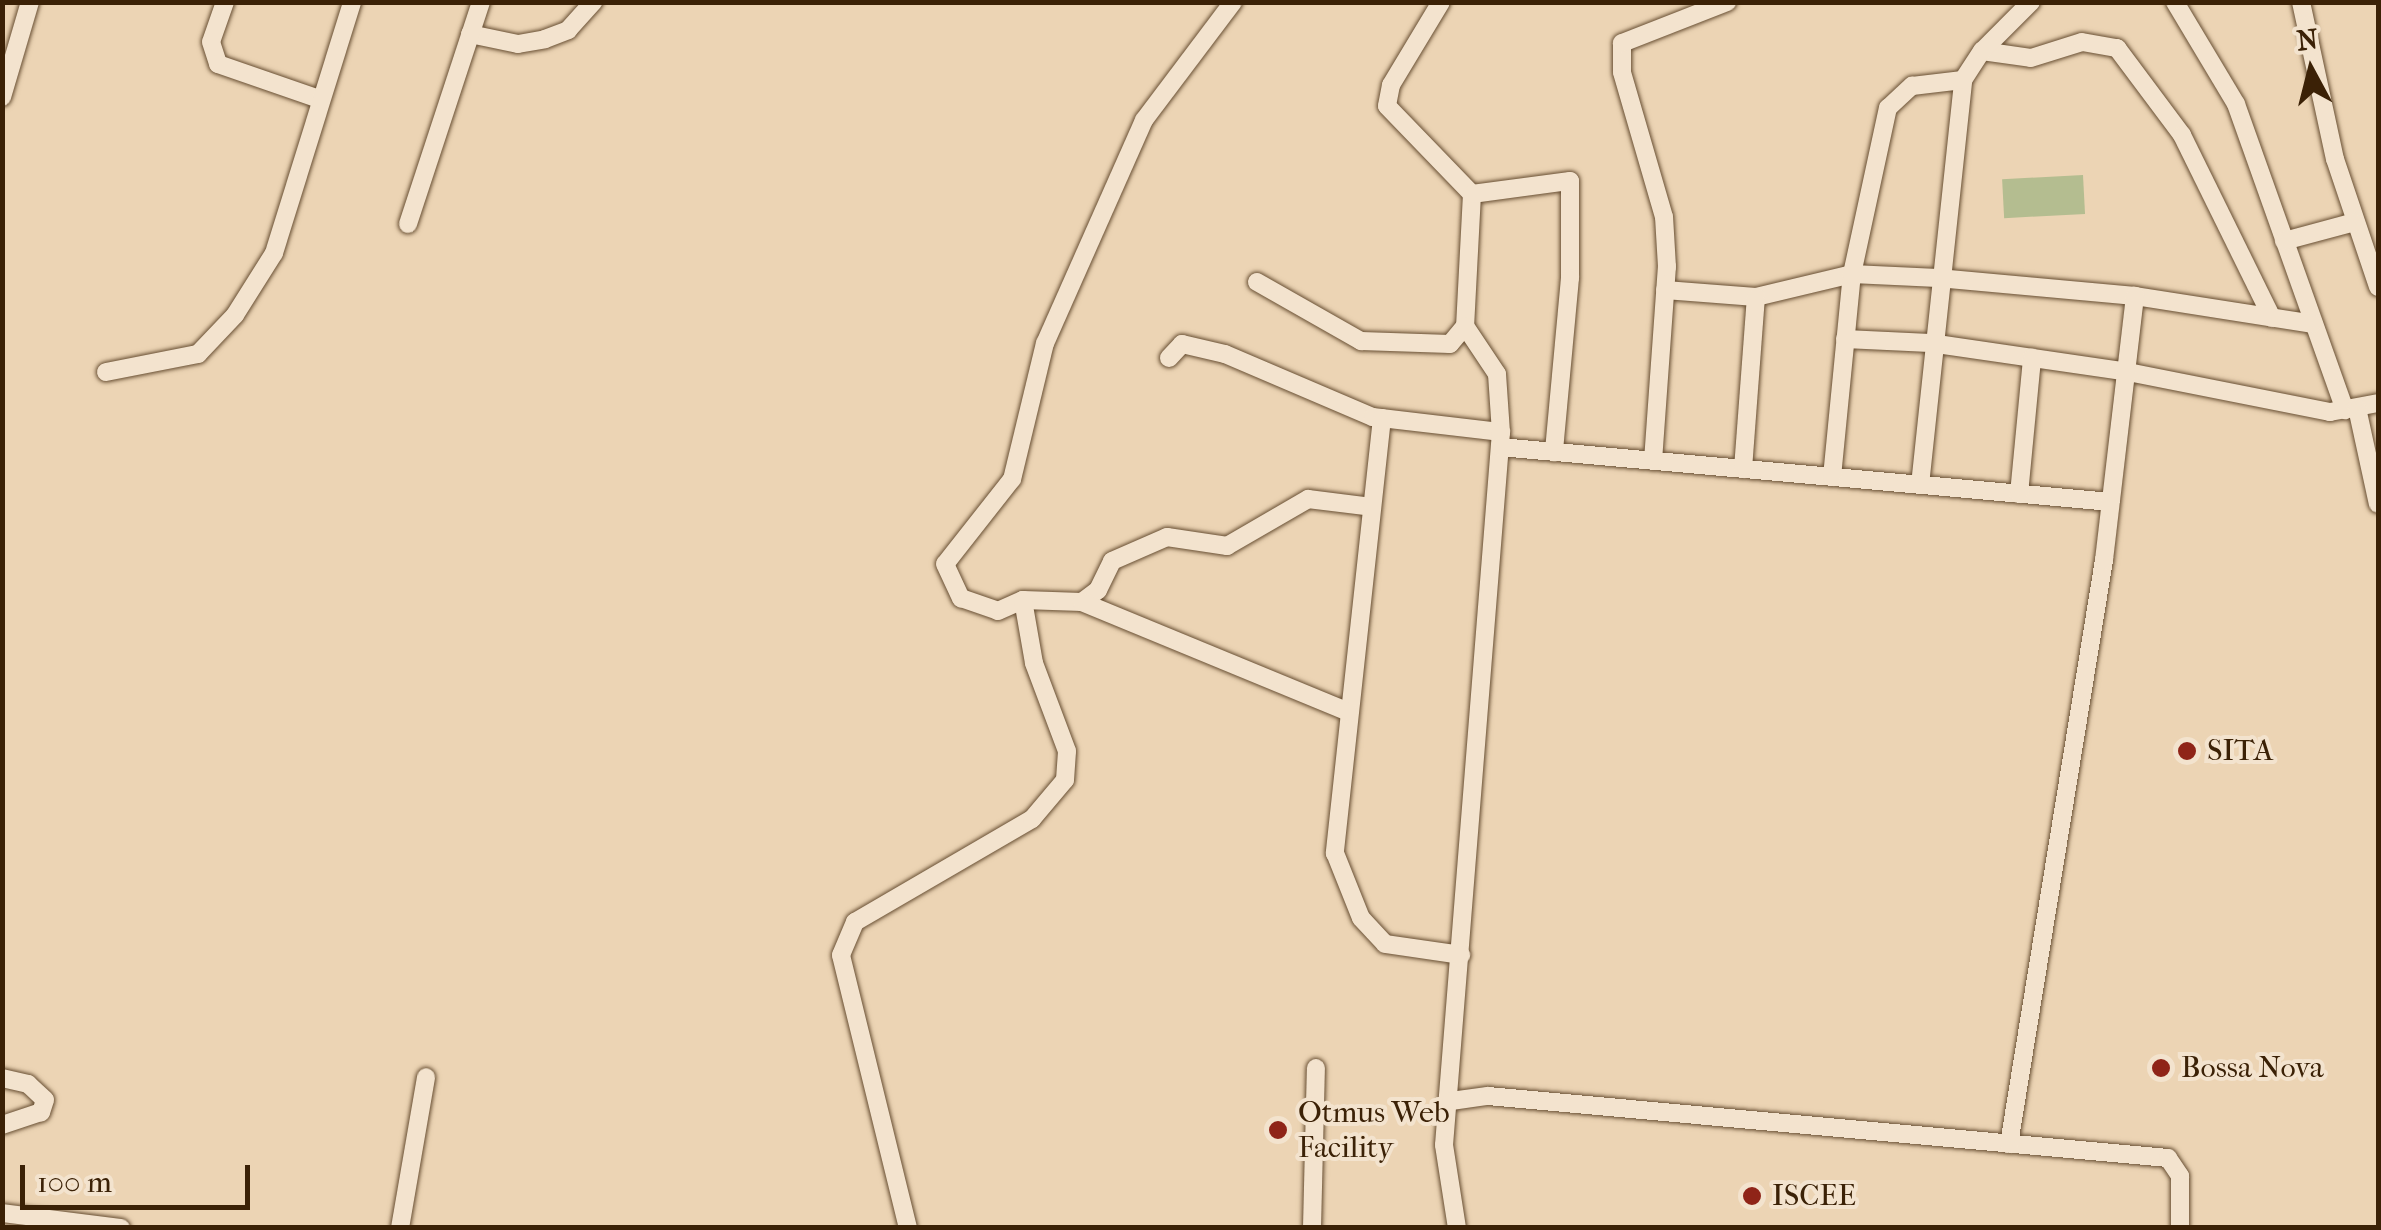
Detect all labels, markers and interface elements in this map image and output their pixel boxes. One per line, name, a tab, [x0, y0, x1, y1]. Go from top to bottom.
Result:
north arrow	[2261, 20, 2361, 120]
text: N	[2295, 22, 2320, 57]
place label: SITA	[2207, 733, 2273, 769]
marker: SITA	[2176, 740, 2198, 762]
place label: Bossa Nova	[2181, 1050, 2324, 1086]
marker: Bossa Nova	[2150, 1057, 2172, 1079]
place label: Otmus Web Facility	[1298, 1095, 1450, 1166]
marker: Otmus Web Facility	[1267, 1119, 1289, 1141]
scale bar	[25, 1145, 255, 1207]
text: 100 m	[37, 1165, 112, 1200]
place label: ISCEE	[1772, 1178, 1856, 1214]
marker: ISCEE	[1741, 1185, 1763, 1207]

